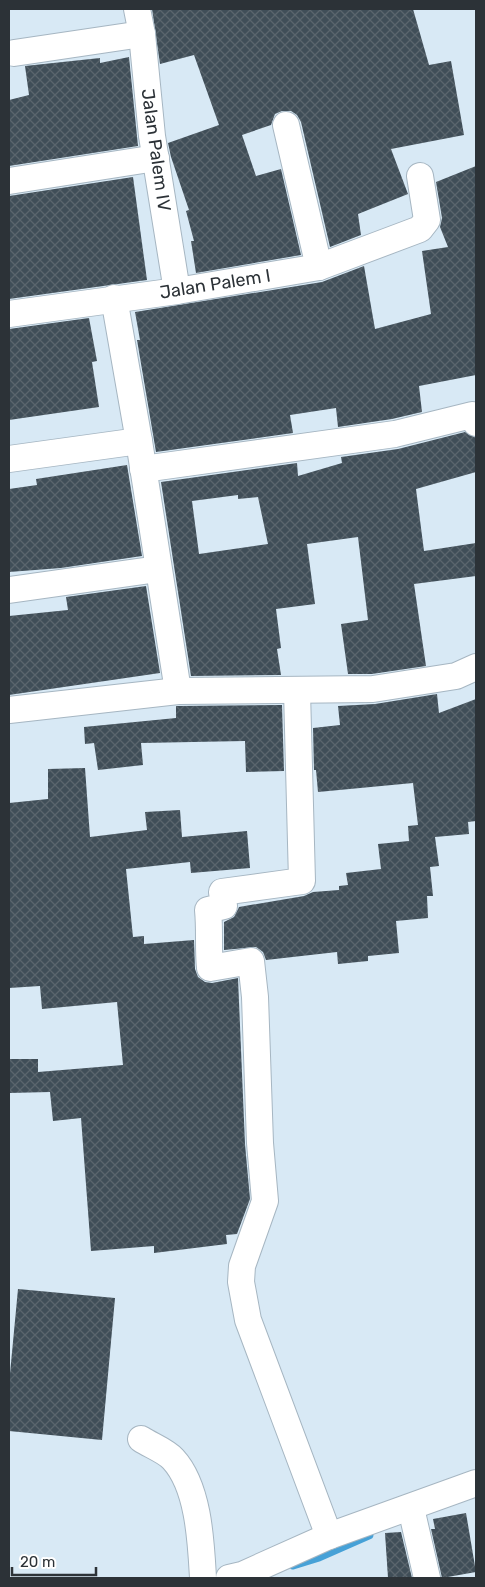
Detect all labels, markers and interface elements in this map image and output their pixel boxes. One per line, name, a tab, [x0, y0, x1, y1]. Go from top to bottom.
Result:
street label: Jalan Palem IV	[136, 87, 176, 213]
street label: Jalan Palem I	[158, 264, 272, 304]
scale bar	[12, 1544, 96, 1576]
text: 20 m	[20, 1553, 55, 1571]

